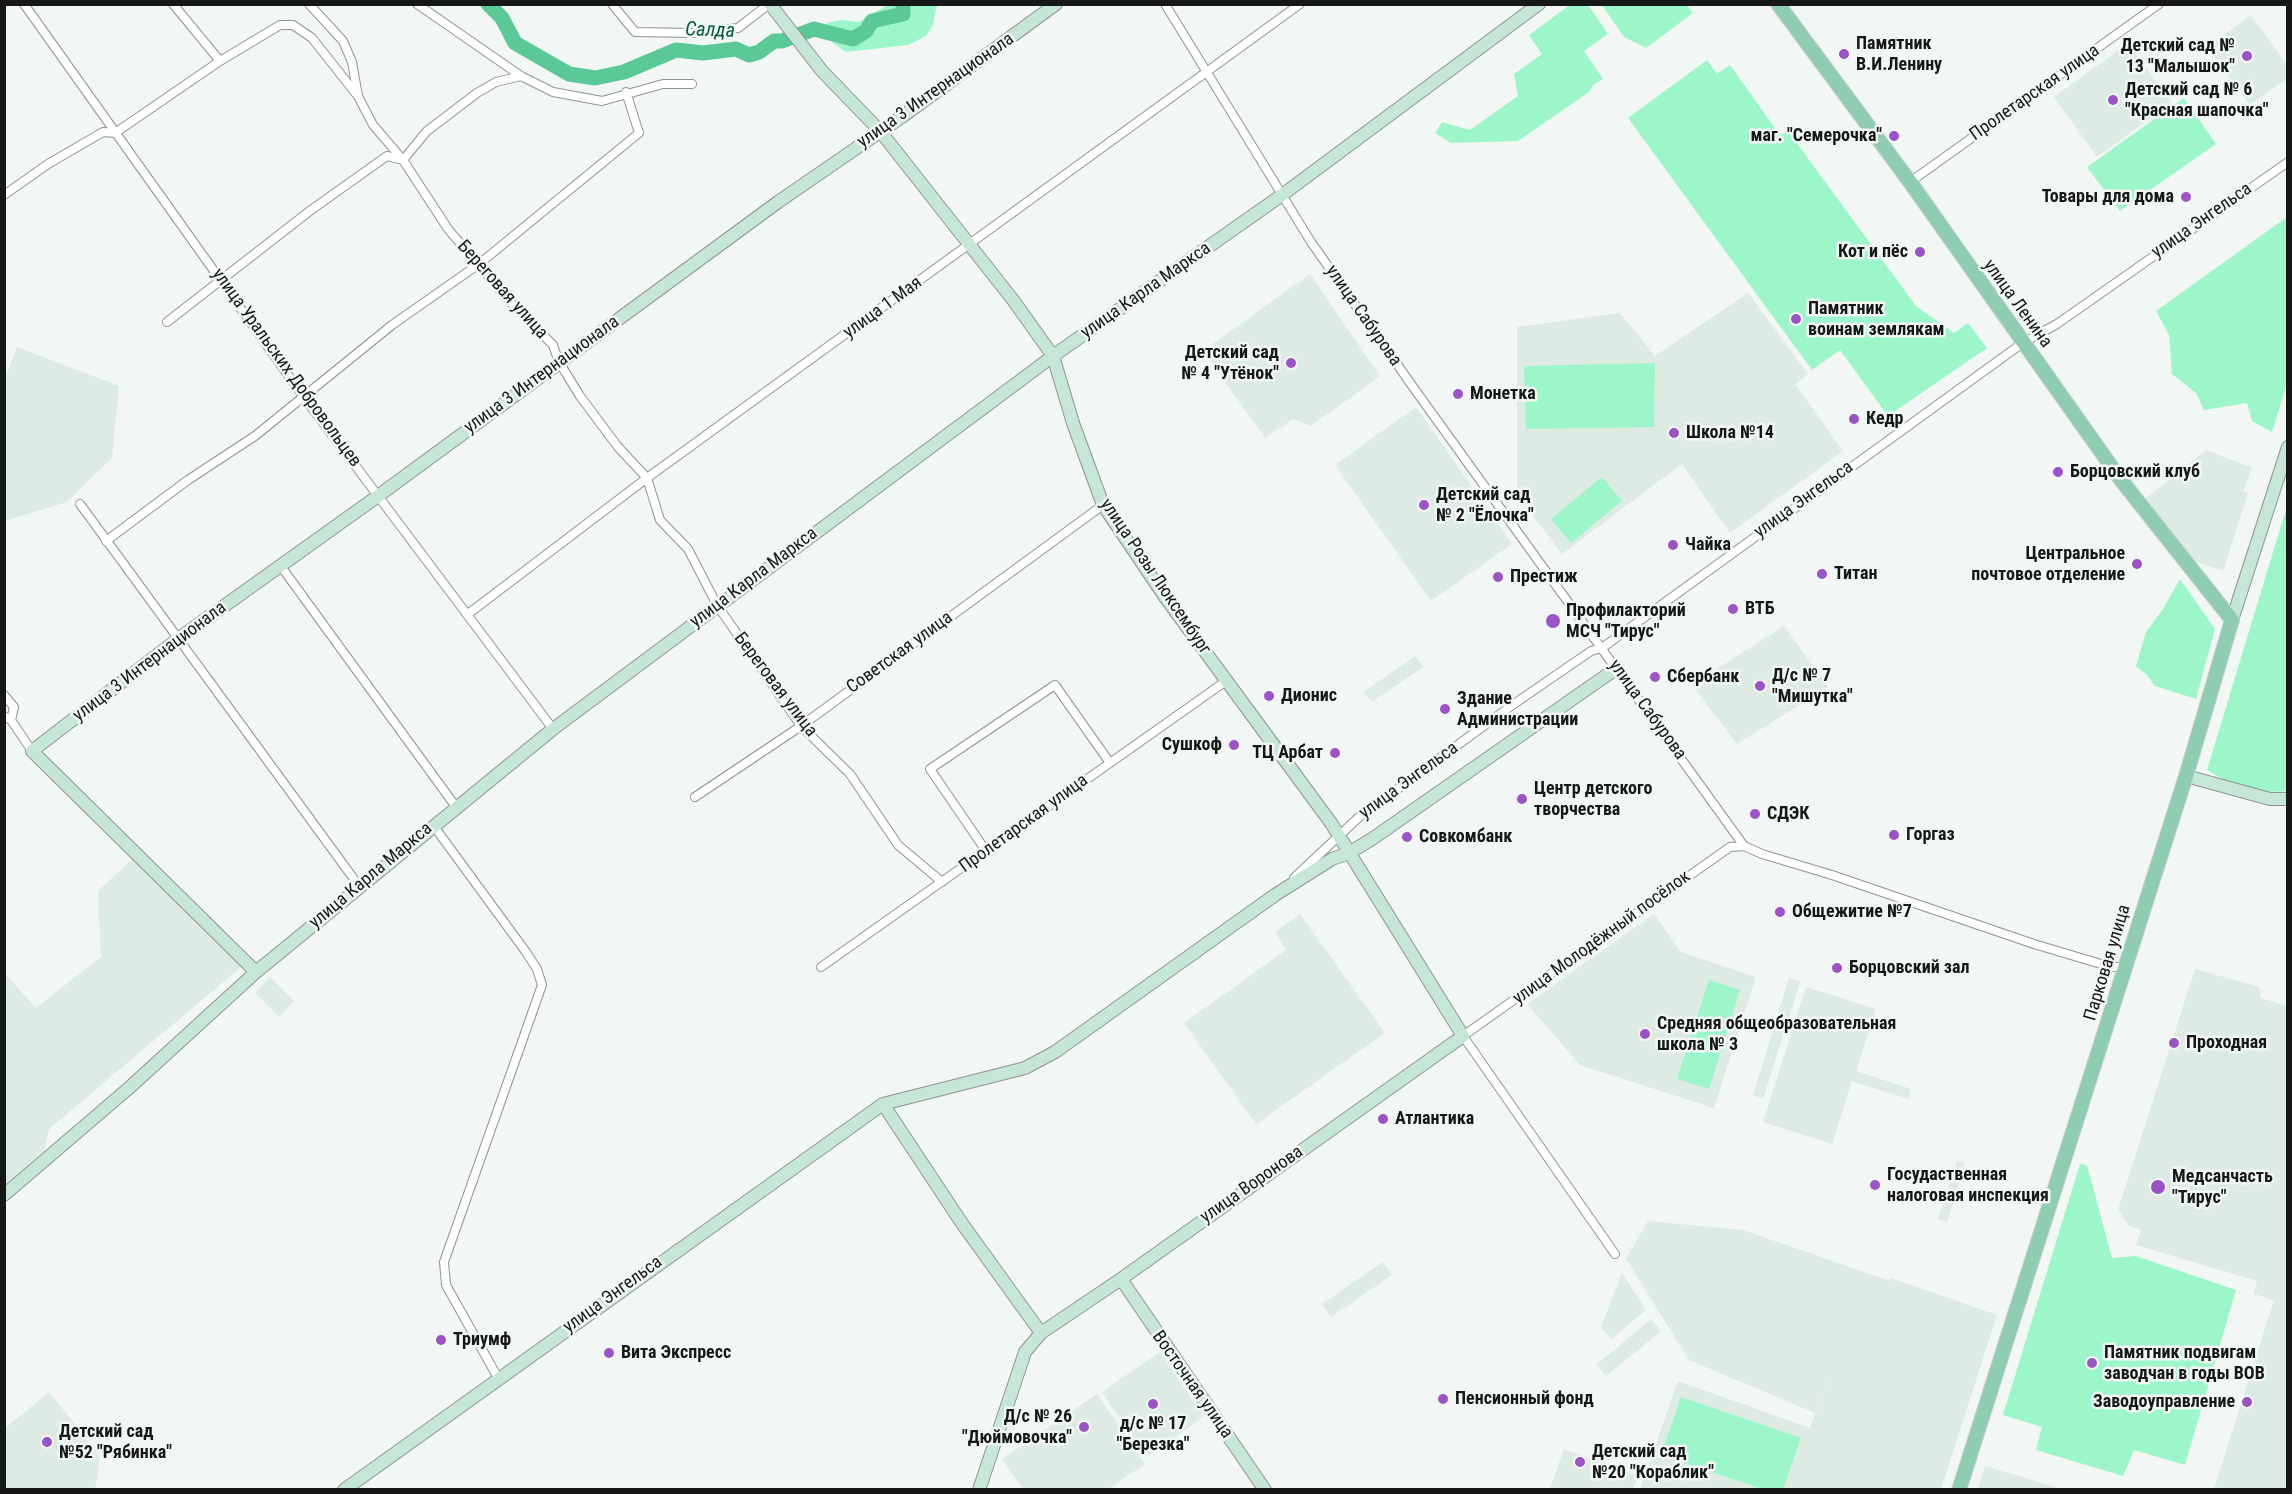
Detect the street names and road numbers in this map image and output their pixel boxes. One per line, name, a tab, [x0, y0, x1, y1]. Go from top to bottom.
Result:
street label: улица 3 Интернационала	[854, 29, 1018, 153]
street label: Пролетарская улица	[1966, 40, 2104, 146]
street label: улица Энгельса	[2148, 179, 2256, 263]
street label: Береговая улица	[452, 236, 552, 344]
street label: улица Карла Маркса	[1077, 238, 1215, 344]
street label: улица Ленина	[1978, 256, 2056, 352]
street label: улица Сабурова	[1320, 261, 1406, 371]
street label: улица Уральских Добровольцев	[207, 264, 365, 472]
street label: улица 1 Мая	[840, 272, 926, 344]
street label: улица 3 Интернационала	[460, 312, 624, 438]
street label: улица Энгельса	[1750, 457, 1858, 543]
street label: улица Розы Люксембург	[1095, 495, 1215, 659]
street label: улица Карла Маркса	[686, 523, 822, 633]
street label: улица 3 Интернационала	[69, 597, 231, 727]
street label: Советская улица	[843, 607, 957, 699]
street label: Береговая улица	[729, 628, 821, 742]
street label: улица Сабурова	[1603, 656, 1691, 764]
street label: улица Энгельса	[1355, 738, 1463, 824]
street label: Пролетарская улица	[956, 770, 1092, 878]
street label: улица Карла Маркса	[305, 818, 437, 934]
street label: улица Молодёжный посёлок	[1509, 866, 1695, 1010]
street label: Парковая улица	[2080, 902, 2136, 1024]
street label: улица Воронова	[1197, 1142, 1307, 1228]
street label: улица Энгельса	[559, 1252, 667, 1338]
street label: Восточная улица	[1147, 1327, 1237, 1443]

